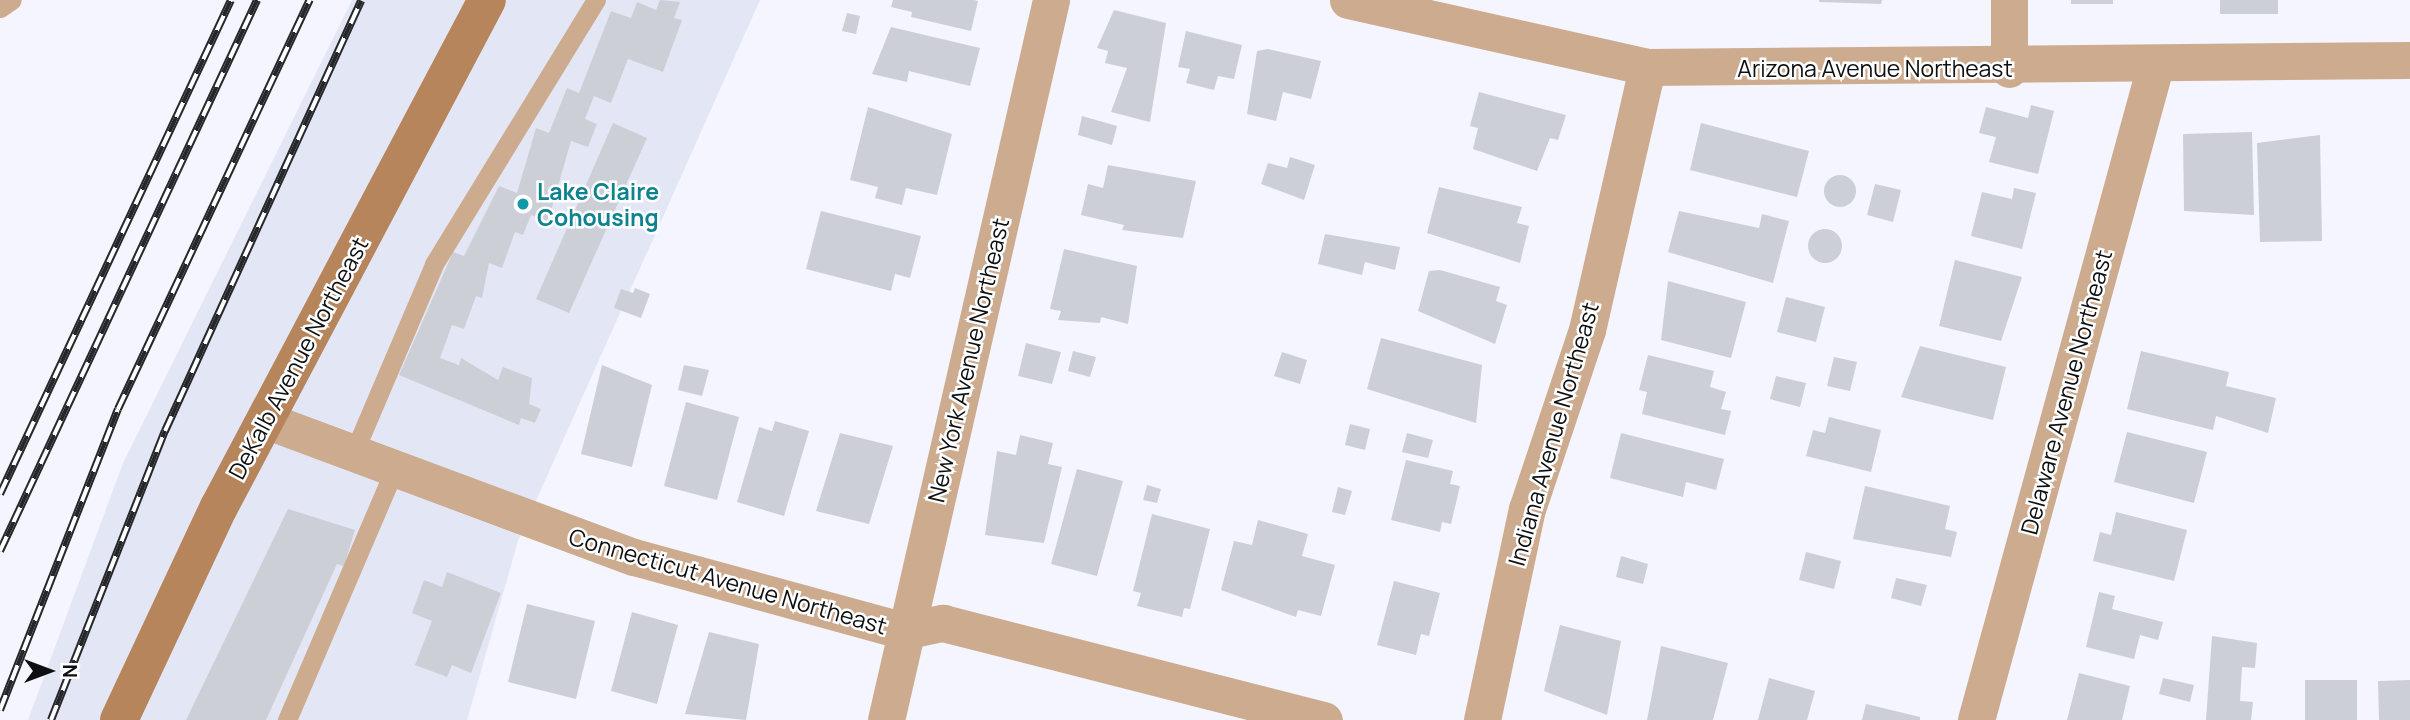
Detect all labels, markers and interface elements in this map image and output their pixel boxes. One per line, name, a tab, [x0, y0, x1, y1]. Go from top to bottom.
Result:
street label: Arizona Avenue Northeast	[1737, 54, 2013, 82]
place label: Lake Claire Cohousing	[537, 177, 659, 231]
marker: Lake Claire Cohousing	[515, 196, 531, 212]
street label: New York Avenue Northeast	[922, 215, 1014, 505]
street label: DeKalb Avenue Northeast	[222, 232, 374, 484]
street label: Delaware Avenue Northeast	[2015, 247, 2117, 537]
street label: Indiana Avenue Northeast	[1502, 299, 1604, 569]
street label: Connecticut Avenue Northeast	[566, 522, 890, 640]
north arrow	[14, 636, 84, 706]
text: N	[57, 664, 83, 678]

